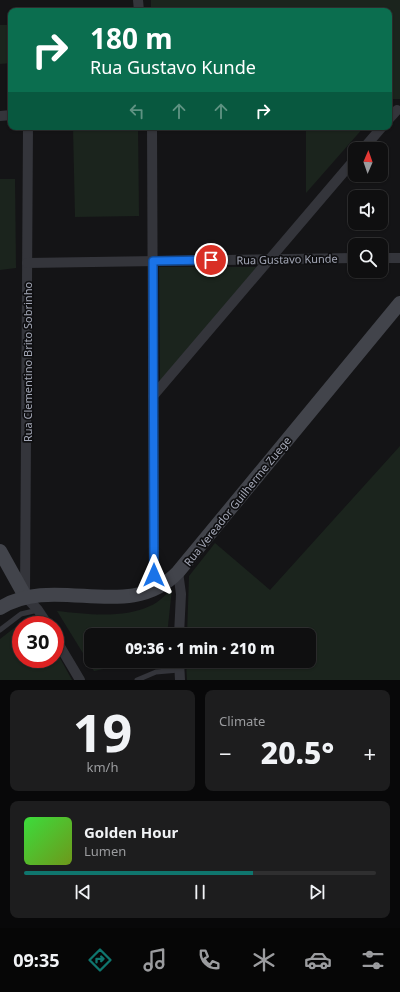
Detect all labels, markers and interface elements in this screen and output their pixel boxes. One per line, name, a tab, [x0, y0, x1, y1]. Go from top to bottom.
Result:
text: 180 m	[90, 19, 173, 57]
icon: right	[24, 24, 76, 76]
text: Rua Gustavo Kunde	[90, 55, 256, 79]
icon: left	[126, 100, 148, 122]
icon: ahead	[168, 100, 190, 122]
icon: ahead	[210, 100, 232, 122]
icon: right	[252, 100, 274, 122]
north arrow	[348, 142, 388, 182]
map controls	[348, 142, 388, 278]
button: sound	[348, 190, 388, 230]
button: search	[348, 238, 388, 278]
pin	[194, 243, 228, 277]
icon: arrive	[200, 249, 222, 271]
street label: Rua Gustavo Kunde	[236, 251, 338, 267]
street label: Rua Clementino Brito Sobrinho	[20, 282, 35, 442]
street label: Rua Vereador Guilherme Zuege	[180, 433, 294, 569]
position arrow	[133, 554, 175, 596]
speed limit sign: 30	[12, 616, 64, 668]
text: 09:36 · 1 min · 210 m	[125, 638, 275, 658]
text: 19	[73, 696, 132, 767]
text: Climate	[219, 712, 265, 730]
text: 20.5°	[261, 732, 334, 773]
text: −	[219, 738, 232, 768]
text: +	[363, 738, 376, 768]
text: km/h	[87, 758, 118, 776]
text: Golden Hour	[84, 822, 178, 842]
text: Lumen	[84, 842, 126, 860]
icon: previous	[72, 881, 94, 903]
icon: pause	[189, 881, 211, 903]
icon: next	[306, 881, 328, 903]
icon: directions	[86, 946, 114, 974]
icon: music	[141, 946, 169, 974]
icon: phone	[195, 946, 223, 974]
icon: climate	[250, 946, 278, 974]
icon: car	[304, 946, 332, 974]
icon: filters	[359, 946, 387, 974]
text: 09:35	[13, 948, 60, 972]

